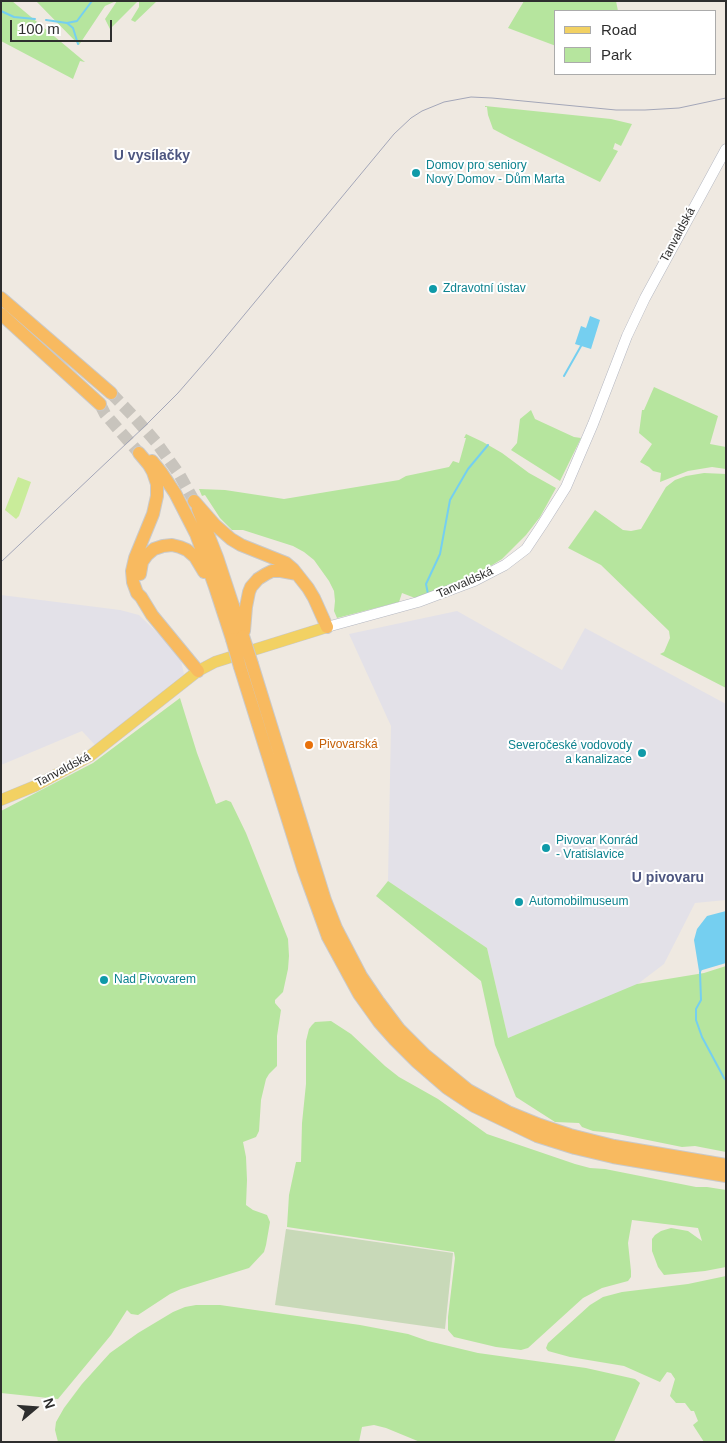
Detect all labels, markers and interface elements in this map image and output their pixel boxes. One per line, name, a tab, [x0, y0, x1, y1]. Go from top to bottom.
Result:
scale bar	[12, 10, 115, 42]
legend	[554, 10, 717, 75]
text: 100 m	[18, 20, 60, 37]
text: Road	[601, 21, 637, 38]
text: Park	[601, 46, 632, 63]
district label: U vysílačky	[114, 148, 190, 164]
place label: Domov pro seniory Nový Domov - Dům Marta	[426, 159, 565, 187]
marker: Domov pro seniory Nový Domov - Dům Marta	[410, 167, 422, 179]
street label: Tanvaldská	[658, 205, 698, 265]
place label: Zdravotní ústav	[443, 282, 526, 296]
marker: Zdravotní ústav	[427, 283, 439, 295]
street label: Tanvaldská	[435, 564, 495, 602]
place label: Pivovarská	[319, 738, 378, 752]
marker: Pivovarská	[303, 739, 315, 751]
place label: Severočeské vodovody a kanalizace	[508, 739, 632, 767]
marker: Severočeské vodovody a kanalizace	[636, 747, 648, 759]
street label: Tanvaldská	[33, 750, 93, 790]
place label: Pivovar Konrád - Vratislavice	[556, 834, 638, 862]
marker: Pivovar Konrád - Vratislavice	[540, 842, 552, 854]
district label: U pivovaru	[632, 870, 704, 886]
place label: Automobilmuseum	[529, 895, 628, 909]
marker: Automobilmuseum	[513, 896, 525, 908]
place label: Nad Pivovarem	[114, 973, 196, 987]
marker: Nad Pivovarem	[98, 974, 110, 986]
north arrow	[10, 1383, 60, 1433]
text: N	[40, 1396, 58, 1411]

